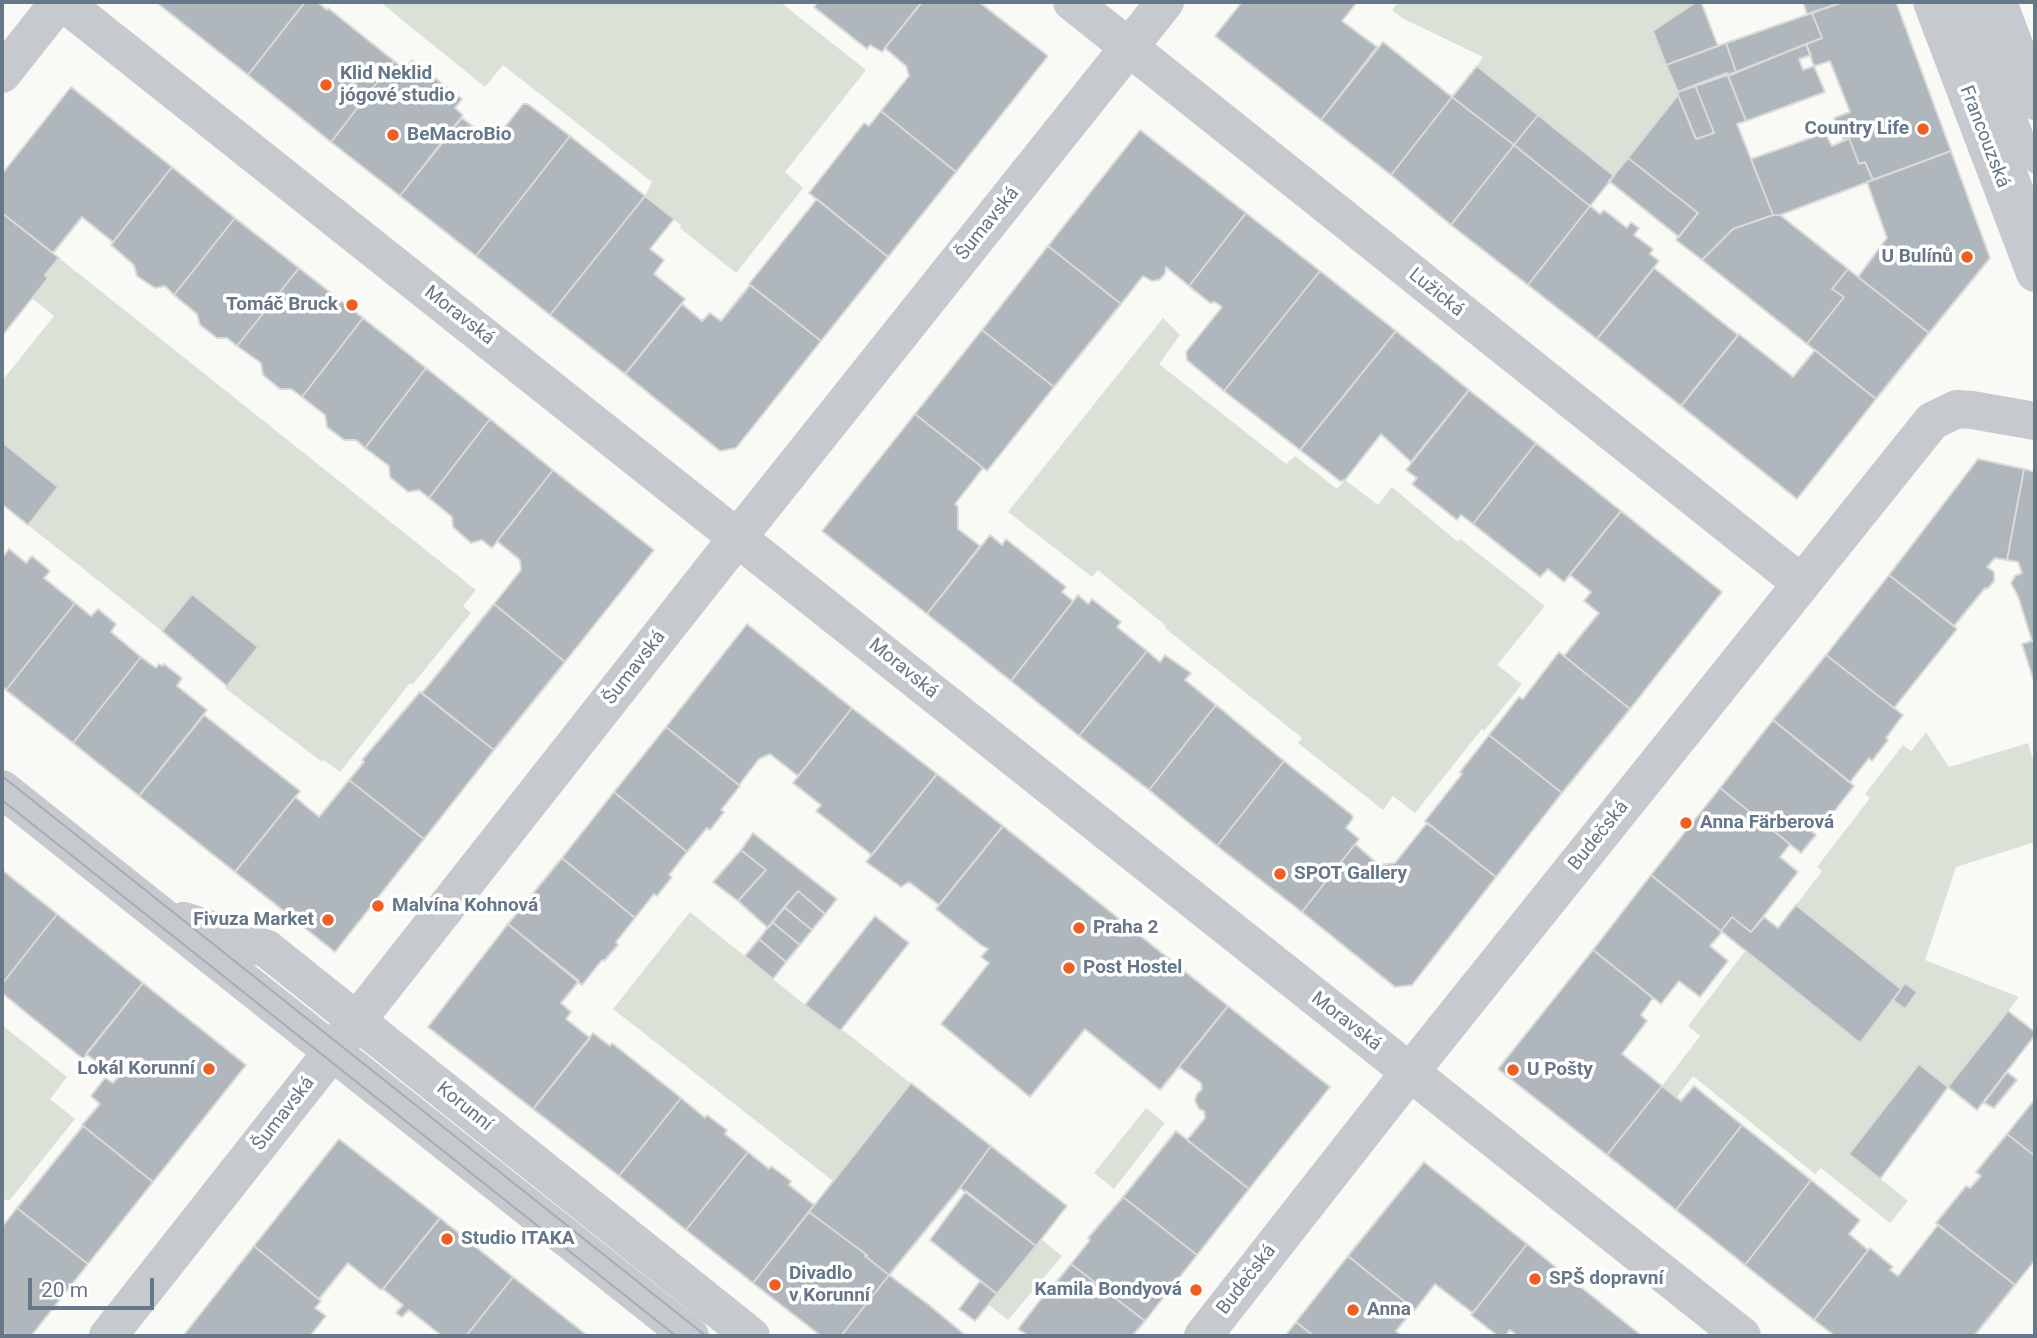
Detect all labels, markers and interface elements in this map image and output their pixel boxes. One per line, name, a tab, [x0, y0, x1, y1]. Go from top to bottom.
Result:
place label: Klid Neklid jógové studio	[340, 63, 455, 107]
marker: Klid Neklid jógové studio	[318, 77, 334, 93]
street label: Francouzská	[1954, 83, 2014, 191]
place label: Country Life	[1805, 118, 1909, 140]
marker: Country Life	[1915, 121, 1931, 137]
place label: BeMacroBio	[407, 124, 511, 146]
marker: BeMacroBio	[385, 127, 401, 143]
street label: Šumavská	[952, 183, 1024, 265]
place label: U Bulínů	[1881, 246, 1953, 268]
marker: U Bulínů	[1959, 249, 1975, 265]
street label: Lužická	[1404, 264, 1468, 322]
street label: Moravská	[419, 282, 499, 350]
place label: Tomáč Bruck	[226, 294, 338, 316]
marker: Tomáč Bruck	[344, 297, 360, 313]
street label: Šumavská	[599, 626, 671, 710]
street label: Moravská	[864, 634, 942, 704]
street label: Budečská	[1564, 797, 1634, 875]
place label: Anna Fӓrberová	[1700, 812, 1834, 834]
marker: Anna Fӓrberová	[1678, 815, 1694, 831]
place label: SPOT Gallery	[1294, 863, 1407, 885]
marker: SPOT Gallery	[1272, 866, 1288, 882]
place label: Malvína Kohnová	[392, 895, 538, 917]
marker: Malvína Kohnová	[370, 898, 386, 914]
place label: Fivuza Market	[193, 909, 314, 931]
marker: Fivuza Market	[320, 912, 336, 928]
place label: Praha 2	[1093, 917, 1158, 939]
marker: Praha 2	[1071, 920, 1087, 936]
place label: Post Hostel	[1083, 957, 1182, 979]
marker: Post Hostel	[1061, 960, 1077, 976]
street label: Moravská	[1306, 988, 1386, 1056]
place label: Lokál Korunní	[77, 1058, 195, 1080]
place label: U Pošty	[1527, 1059, 1593, 1081]
marker: Lokál Korunní	[201, 1061, 217, 1077]
marker: U Pošty	[1505, 1062, 1521, 1078]
street label: Šumavská	[248, 1072, 320, 1156]
street label: Korunní	[432, 1078, 496, 1136]
place label: Studio ITAKA	[461, 1228, 575, 1250]
marker: Studio ITAKA	[439, 1231, 455, 1247]
street label: Budečská	[1213, 1240, 1281, 1320]
place label: Divadlo v Korunní	[789, 1263, 870, 1307]
scale bar	[32, 1264, 158, 1308]
place label: SPŠ dopravní	[1549, 1268, 1664, 1290]
marker: SPŠ dopravní	[1527, 1271, 1543, 1287]
marker: Divadlo v Korunní	[767, 1277, 783, 1293]
text: 20 m	[41, 1278, 88, 1302]
place label: Kamila Bondyová	[1034, 1279, 1182, 1301]
marker: Kamila Bondyová	[1188, 1282, 1204, 1298]
place label: Anna	[1367, 1299, 1411, 1321]
marker: Anna	[1345, 1302, 1361, 1318]

